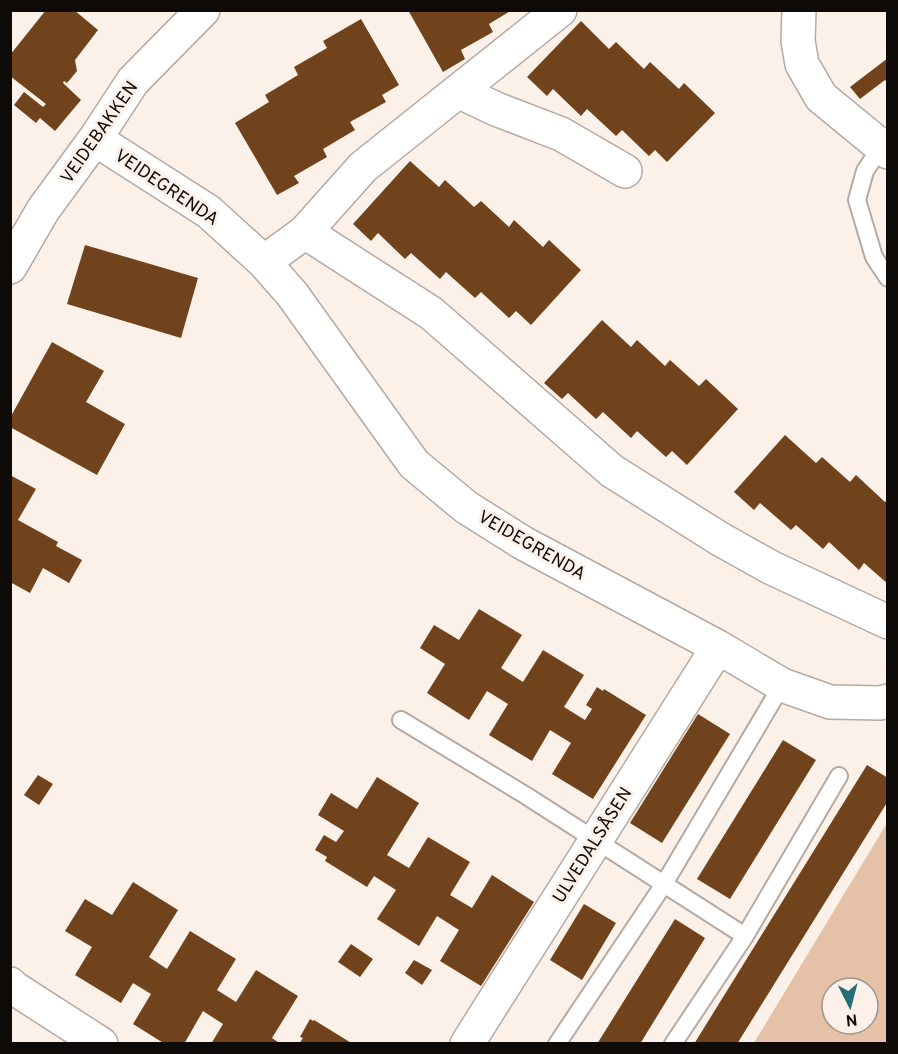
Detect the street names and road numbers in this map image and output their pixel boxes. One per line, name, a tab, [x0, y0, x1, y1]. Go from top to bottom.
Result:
street label: VEIDEBAKKEN	[56, 77, 144, 189]
street label: VEIDEGRENDA	[110, 145, 223, 232]
street label: VEIDEGRENDA	[473, 506, 589, 586]
street label: ULVEDALSÅSEN	[548, 784, 638, 908]

